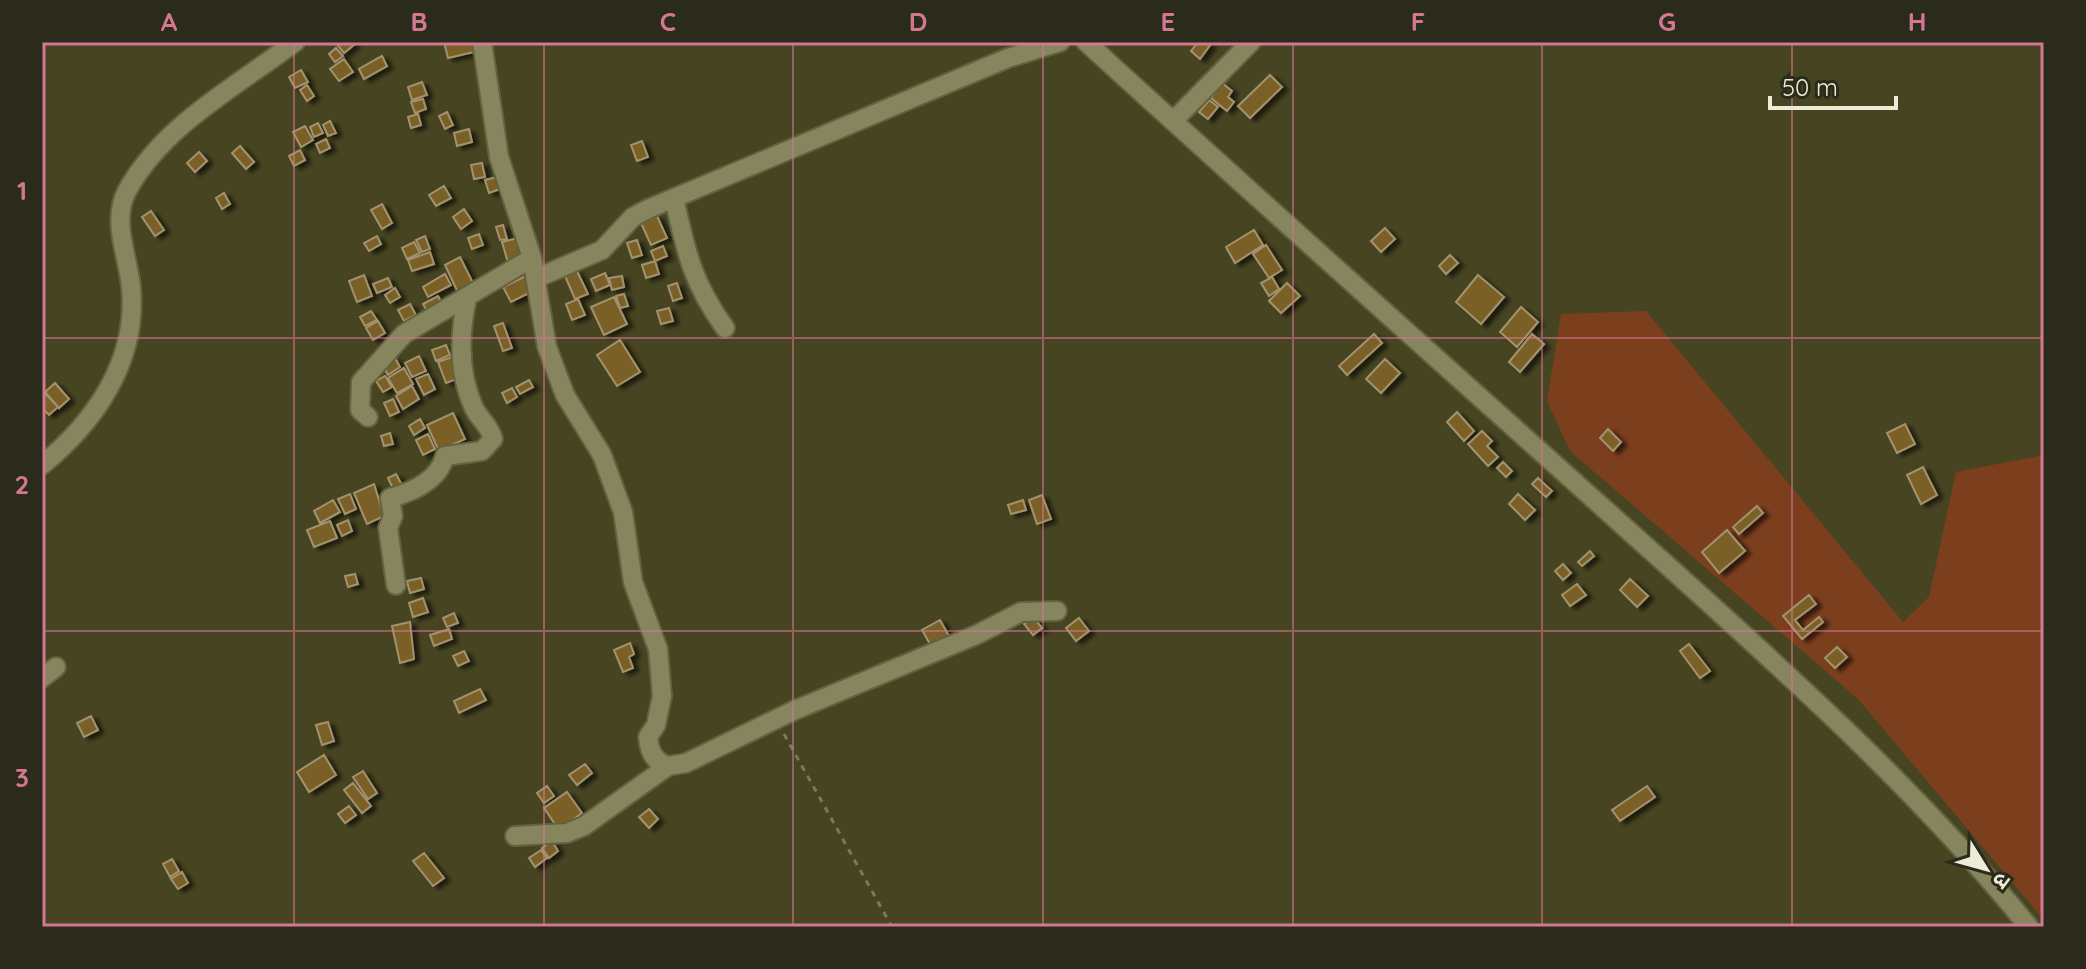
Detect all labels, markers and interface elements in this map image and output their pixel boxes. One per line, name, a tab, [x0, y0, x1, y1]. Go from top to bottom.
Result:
text: A	[161, 5, 178, 38]
text: B	[410, 5, 428, 38]
text: C	[660, 5, 676, 38]
text: D	[909, 5, 927, 38]
text: E	[1161, 5, 1175, 38]
text: F	[1411, 5, 1425, 38]
text: G	[1658, 5, 1676, 38]
text: H	[1908, 5, 1926, 38]
scale bar	[1770, 60, 1896, 110]
text: 50 m	[1782, 72, 1838, 102]
text: 1	[17, 174, 27, 207]
text: 2	[15, 468, 29, 501]
text: 3	[15, 761, 29, 794]
north arrow	[1946, 829, 2026, 909]
text: उ	[1986, 867, 2017, 896]

